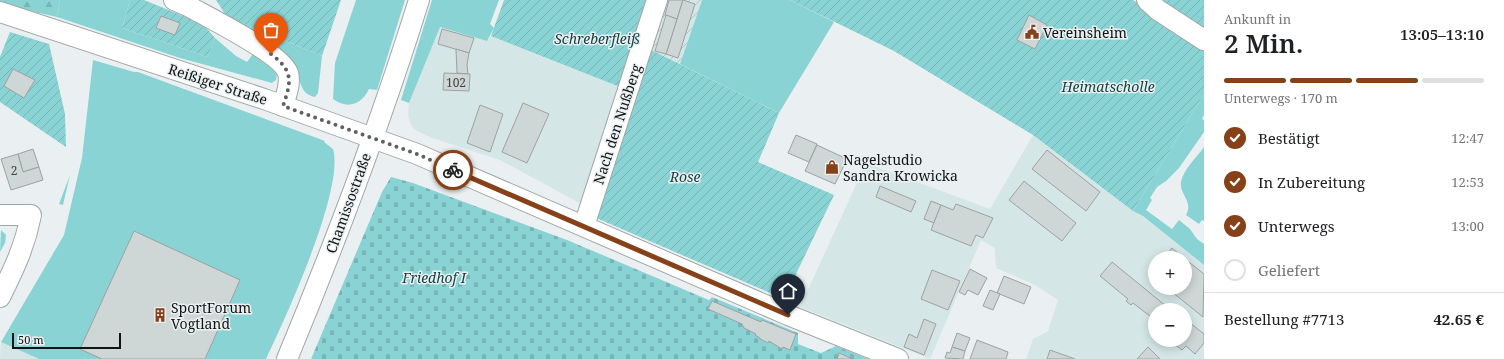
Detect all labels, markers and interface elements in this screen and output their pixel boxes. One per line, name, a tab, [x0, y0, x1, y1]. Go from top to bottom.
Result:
text: Ankunft in	[1224, 10, 1291, 28]
pin	[254, 13, 288, 54]
icon: bag	[260, 19, 282, 41]
place label: Vereinsheim	[1043, 23, 1127, 42]
public building icon: Vereinsheim	[1024, 24, 1040, 40]
text: 13:05–13:10	[1400, 24, 1484, 44]
text: 2 Min.	[1224, 25, 1303, 61]
park label: Schreberfleiß	[554, 29, 640, 48]
street label: Reißiger Straße	[166, 59, 270, 109]
street label: Nach den Nußberg	[589, 61, 646, 187]
house number: 102	[446, 74, 466, 91]
park label: Heimatscholle	[1060, 77, 1155, 96]
text: Unterwegs · 170 m	[1224, 89, 1338, 107]
icon: check	[1224, 127, 1246, 149]
text: Bestätigt	[1258, 128, 1320, 148]
text: 12:47	[1451, 129, 1484, 147]
street label: Chamissostraße	[321, 150, 375, 256]
courier	[433, 150, 473, 190]
place label: Nagelstudio Sandra Krowicka	[843, 150, 958, 185]
icon: bike	[442, 159, 464, 181]
shop icon: Nagelstudio Sandra Krowicka	[824, 159, 840, 175]
house number: 2	[11, 162, 17, 179]
park label: Rose	[669, 167, 700, 186]
icon: check	[1224, 171, 1246, 193]
text: In Zubereitung	[1258, 172, 1365, 192]
text: 12:53	[1451, 173, 1484, 191]
icon: check	[1224, 215, 1246, 237]
text: Unterwegs	[1258, 216, 1335, 236]
text: 13:00	[1451, 217, 1484, 235]
map controls	[1148, 251, 1192, 347]
button: +	[1148, 251, 1192, 295]
text: Geliefert	[1258, 260, 1320, 280]
park label: Friedhof I	[401, 268, 467, 287]
pin	[771, 274, 805, 315]
icon: home	[777, 280, 799, 302]
place label: SportForum Vogtland	[171, 298, 251, 333]
button: −	[1148, 303, 1192, 347]
building icon: SportForum Vogtland	[152, 307, 168, 323]
text: Bestellung #7713	[1224, 309, 1344, 329]
text: 42.65 €	[1433, 309, 1484, 329]
scale bar	[12, 331, 121, 350]
text: 50 m	[18, 332, 44, 347]

